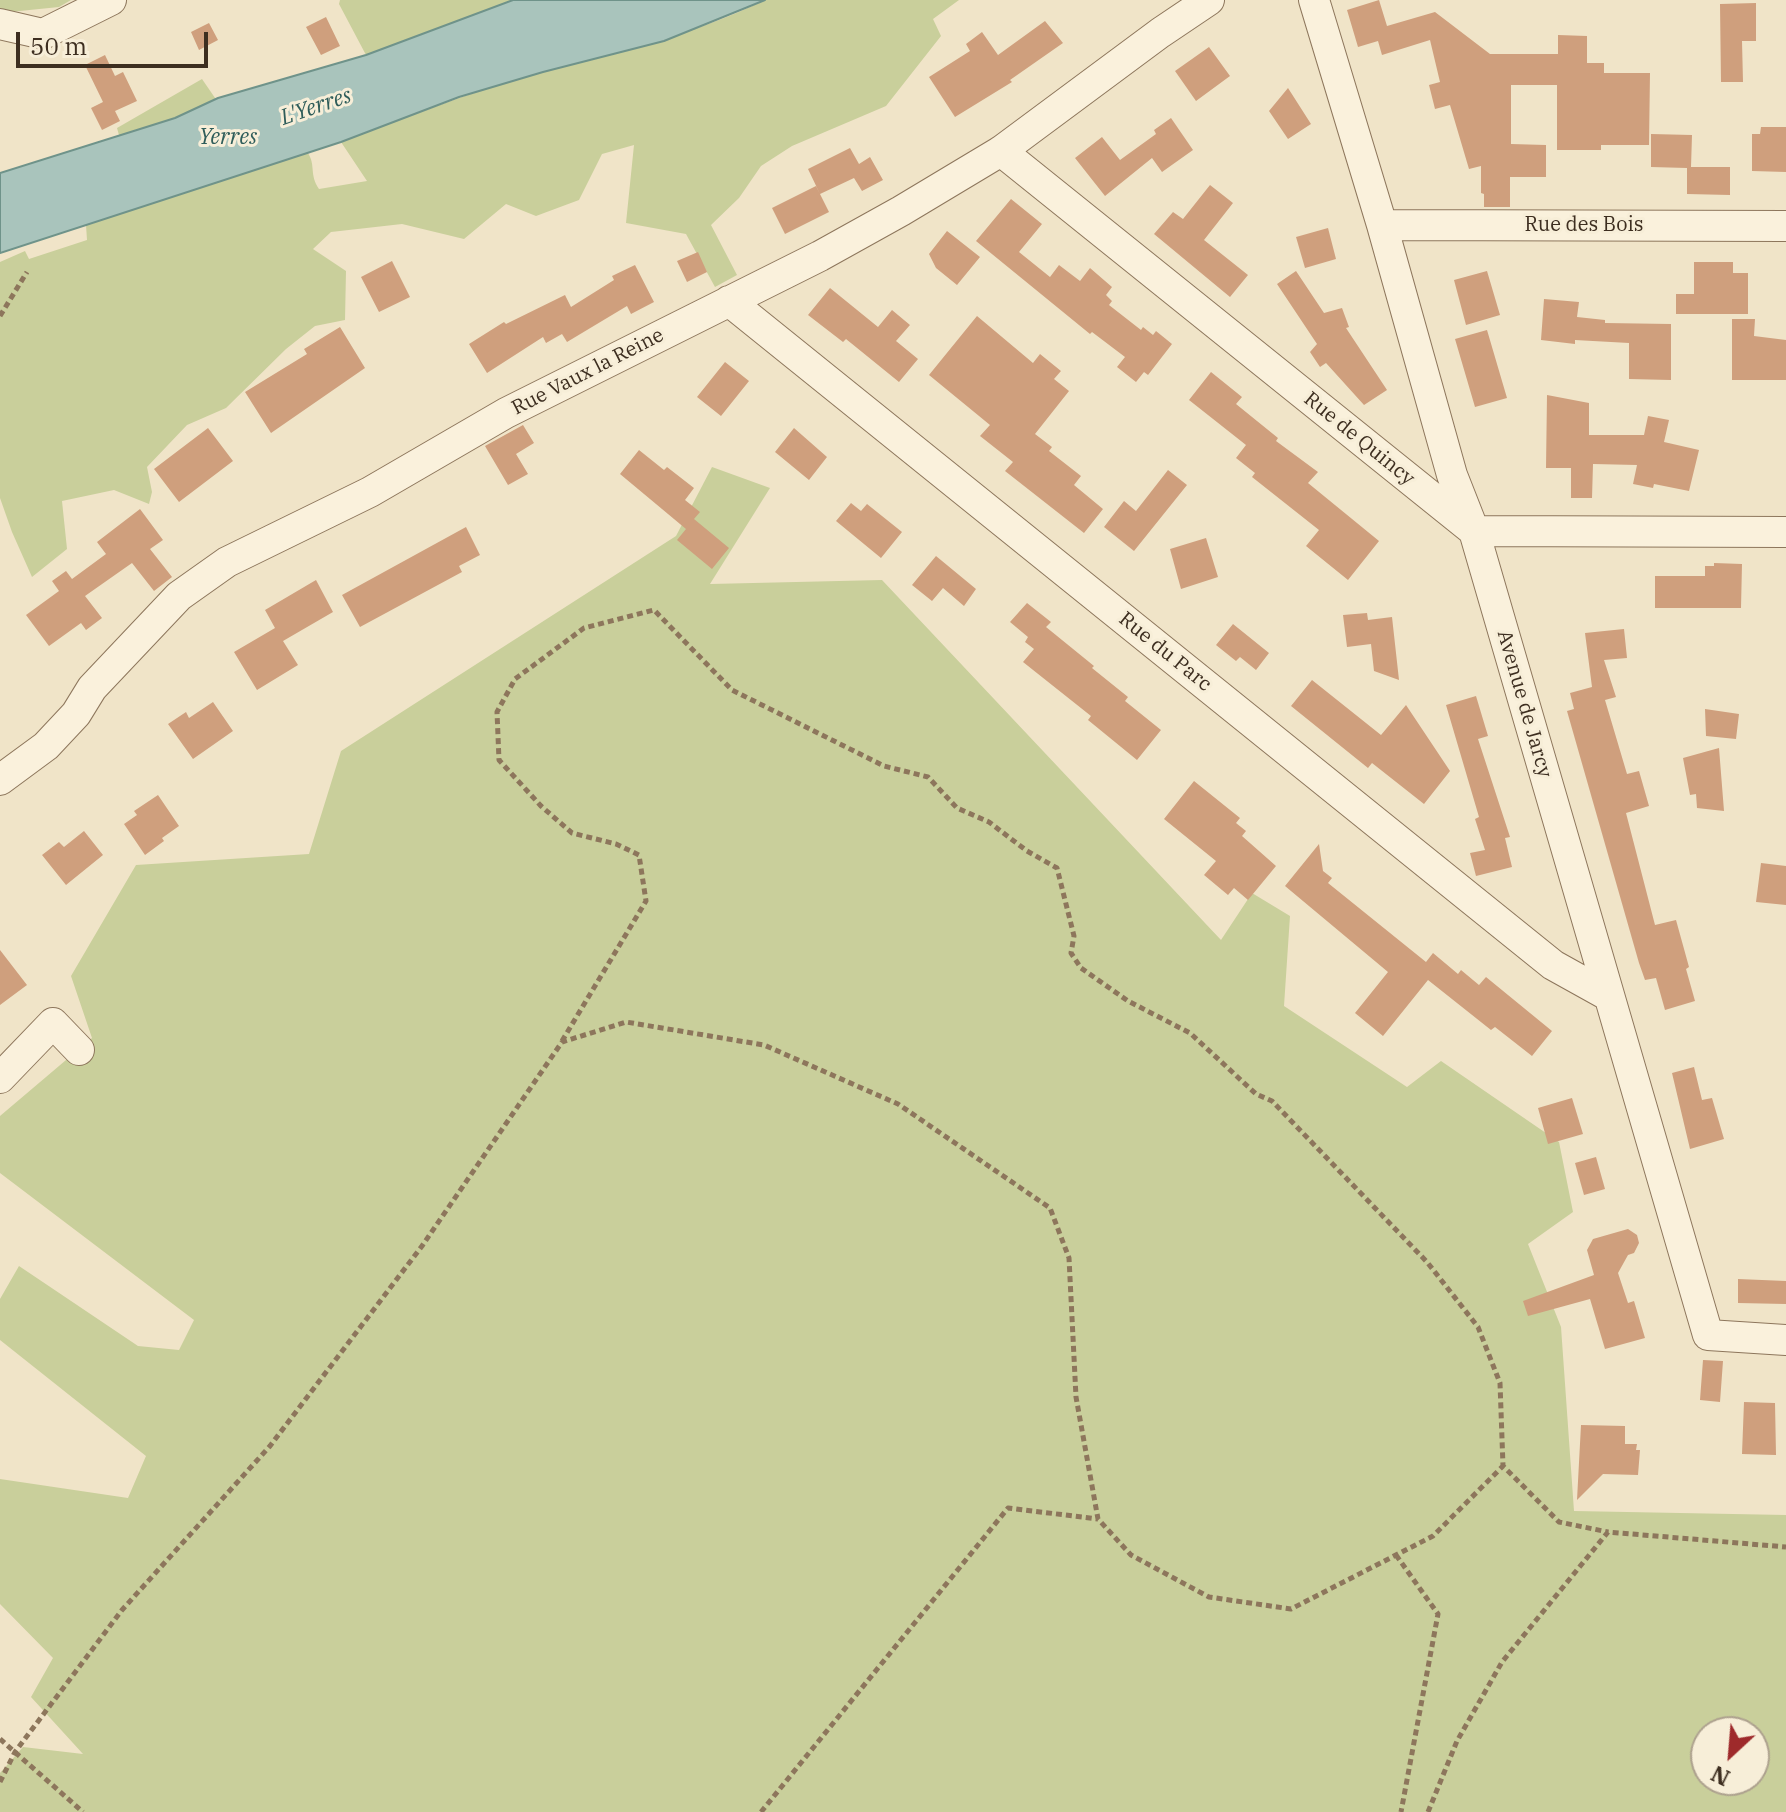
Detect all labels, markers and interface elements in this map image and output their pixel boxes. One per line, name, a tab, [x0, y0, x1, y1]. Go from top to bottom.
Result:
scale bar	[20, 16, 212, 66]
text: 50 m	[30, 30, 87, 62]
water label: L'Yerres	[277, 83, 355, 131]
water label: Yerres	[199, 125, 257, 151]
street label: Rue des Bois	[1524, 213, 1644, 237]
street label: Rue Vaux la Reine	[508, 323, 668, 421]
street label: Rue de Quincy	[1299, 387, 1419, 491]
street label: Rue du Parc	[1114, 607, 1216, 697]
street label: Avenue de Jarcy	[1491, 628, 1557, 780]
north arrow	[1690, 1716, 1770, 1796]
text: N	[1706, 1759, 1734, 1793]

